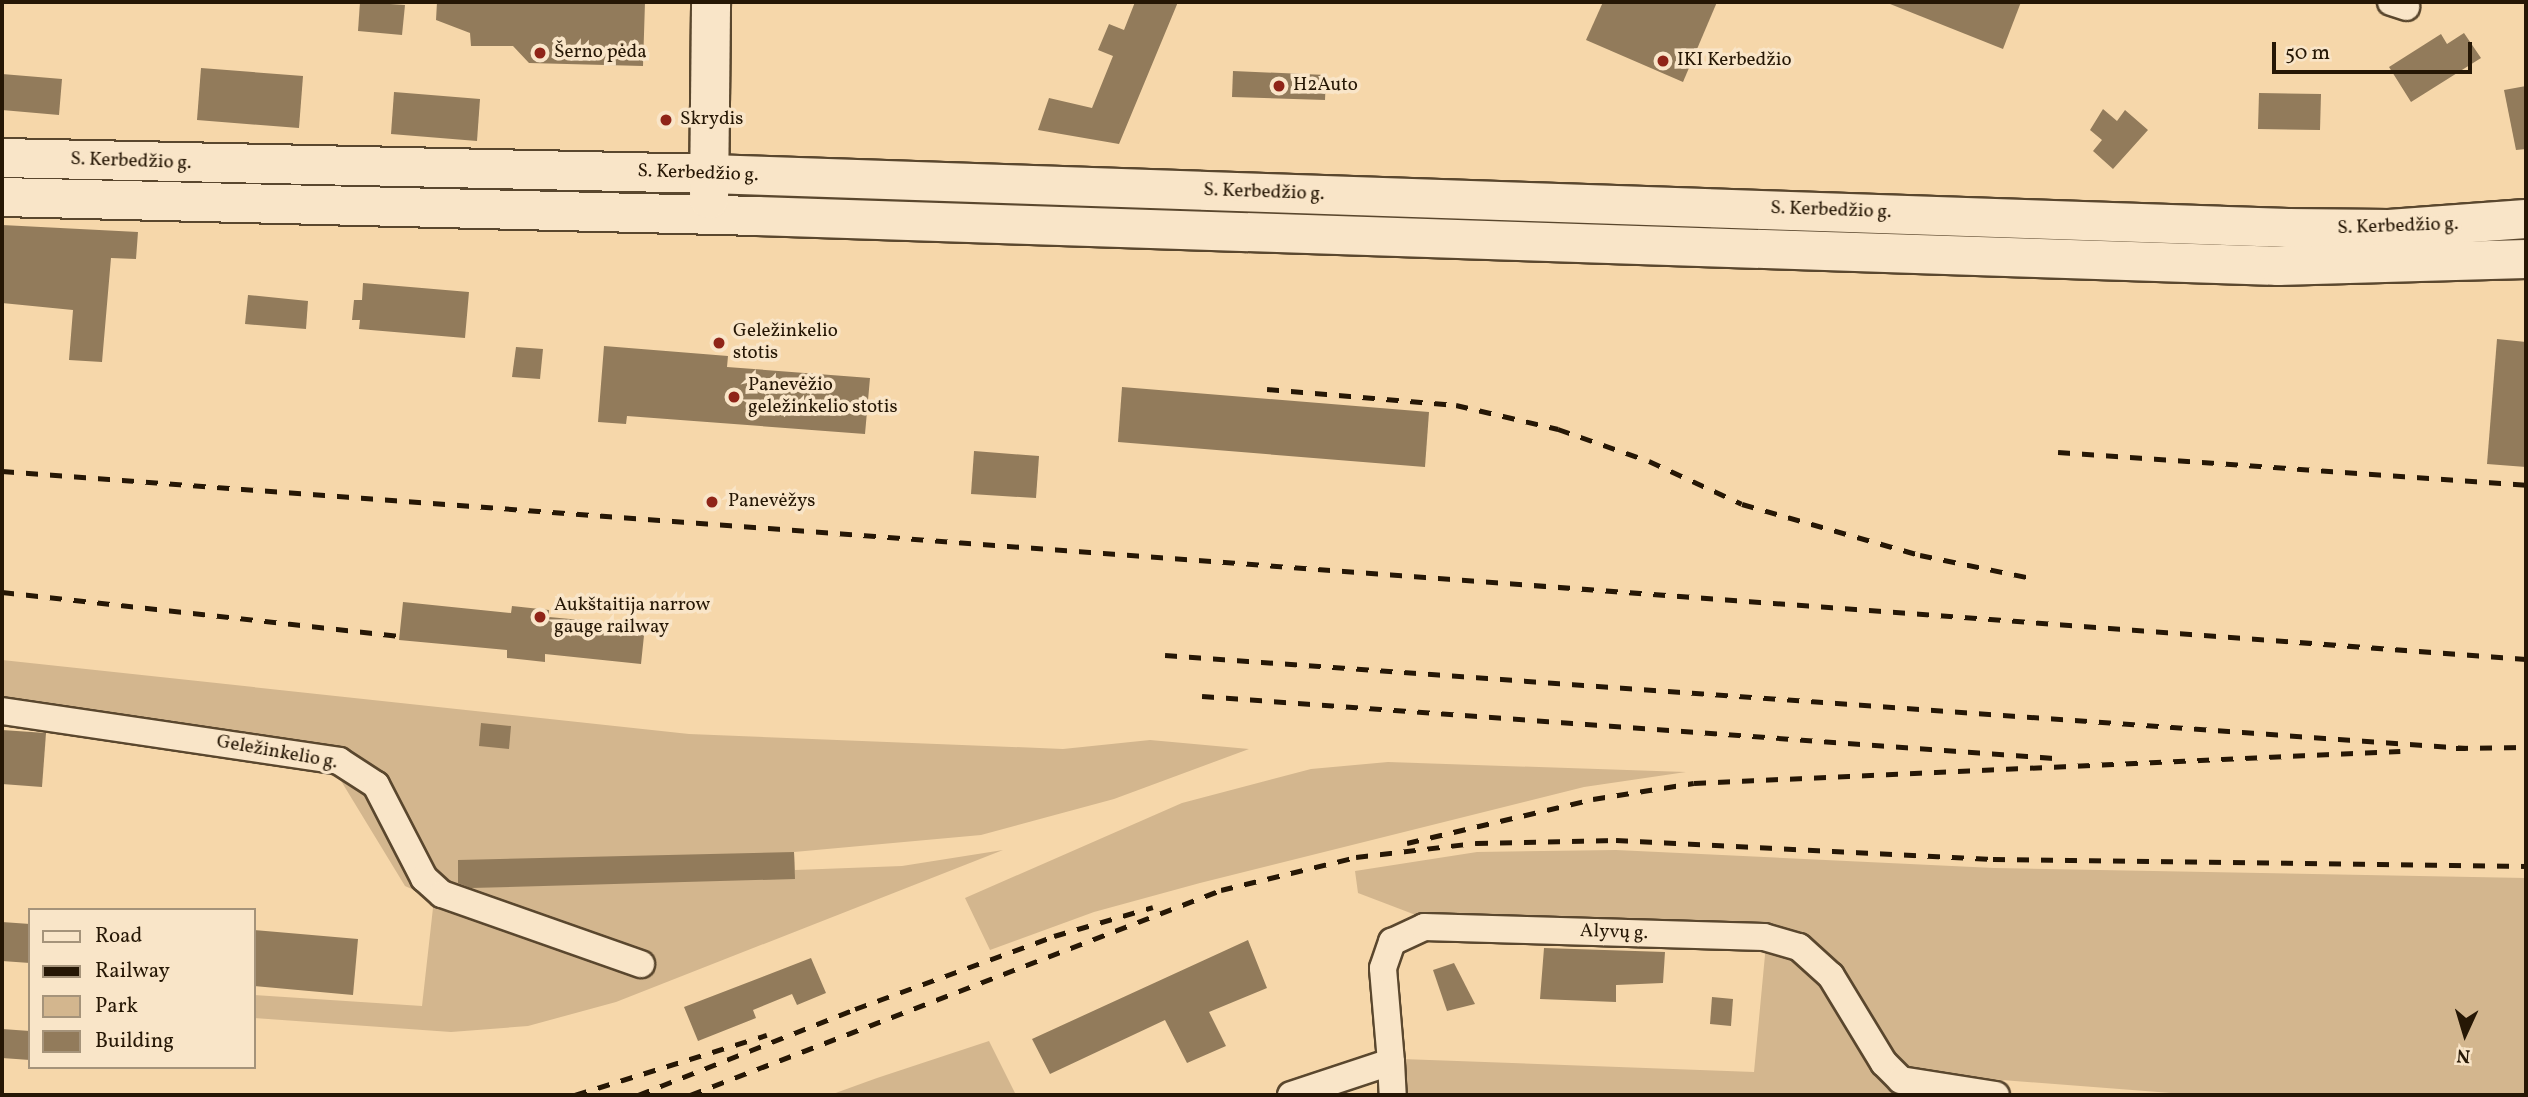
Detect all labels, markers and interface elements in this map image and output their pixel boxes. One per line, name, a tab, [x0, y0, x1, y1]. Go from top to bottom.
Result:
scale bar	[2276, 28, 2476, 72]
text: 50 m	[2285, 39, 2330, 68]
place label: Šerno pėda	[554, 42, 647, 64]
marker: Šerno pėda	[532, 45, 548, 61]
place label: IKI Kerbedžio	[1677, 50, 1792, 72]
marker: IKI Kerbedžio	[1655, 53, 1671, 69]
place label: H2Auto	[1293, 75, 1358, 97]
marker: H2Auto	[1271, 78, 1287, 94]
place label: Skrydis	[680, 109, 743, 131]
marker: Skrydis	[658, 112, 674, 128]
street label: S. Kerbedžio g.	[70, 148, 192, 176]
street label: S. Kerbedžio g.	[637, 160, 759, 188]
street label: S. Kerbedžio g.	[1203, 179, 1325, 207]
street label: S. Kerbedžio g.	[1770, 197, 1892, 225]
street label: S. Kerbedžio g.	[2337, 213, 2459, 241]
place label: Geležinkelio stotis	[733, 321, 838, 365]
marker: Geležinkelio stotis	[711, 335, 727, 351]
place label: Panevėžio geležinkelio stotis	[748, 375, 898, 419]
marker: Panevėžio geležinkelio stotis	[726, 389, 742, 405]
place label: Panevėžys	[728, 491, 815, 513]
marker: Panevėžys	[702, 492, 722, 512]
place label: Aukštaitija narrow gauge railway	[554, 595, 710, 639]
marker: Aukštaitija narrow gauge railway	[532, 609, 548, 625]
street label: Geležinkelio g.	[215, 731, 339, 775]
legend	[28, 908, 256, 1069]
street label: Alyvų g.	[1580, 920, 1648, 946]
text: Road	[95, 922, 142, 951]
text: Railway	[95, 957, 170, 986]
text: Park	[95, 992, 138, 1021]
north arrow	[2430, 999, 2500, 1069]
text: Building	[95, 1027, 174, 1056]
text: N	[2456, 1041, 2471, 1068]

